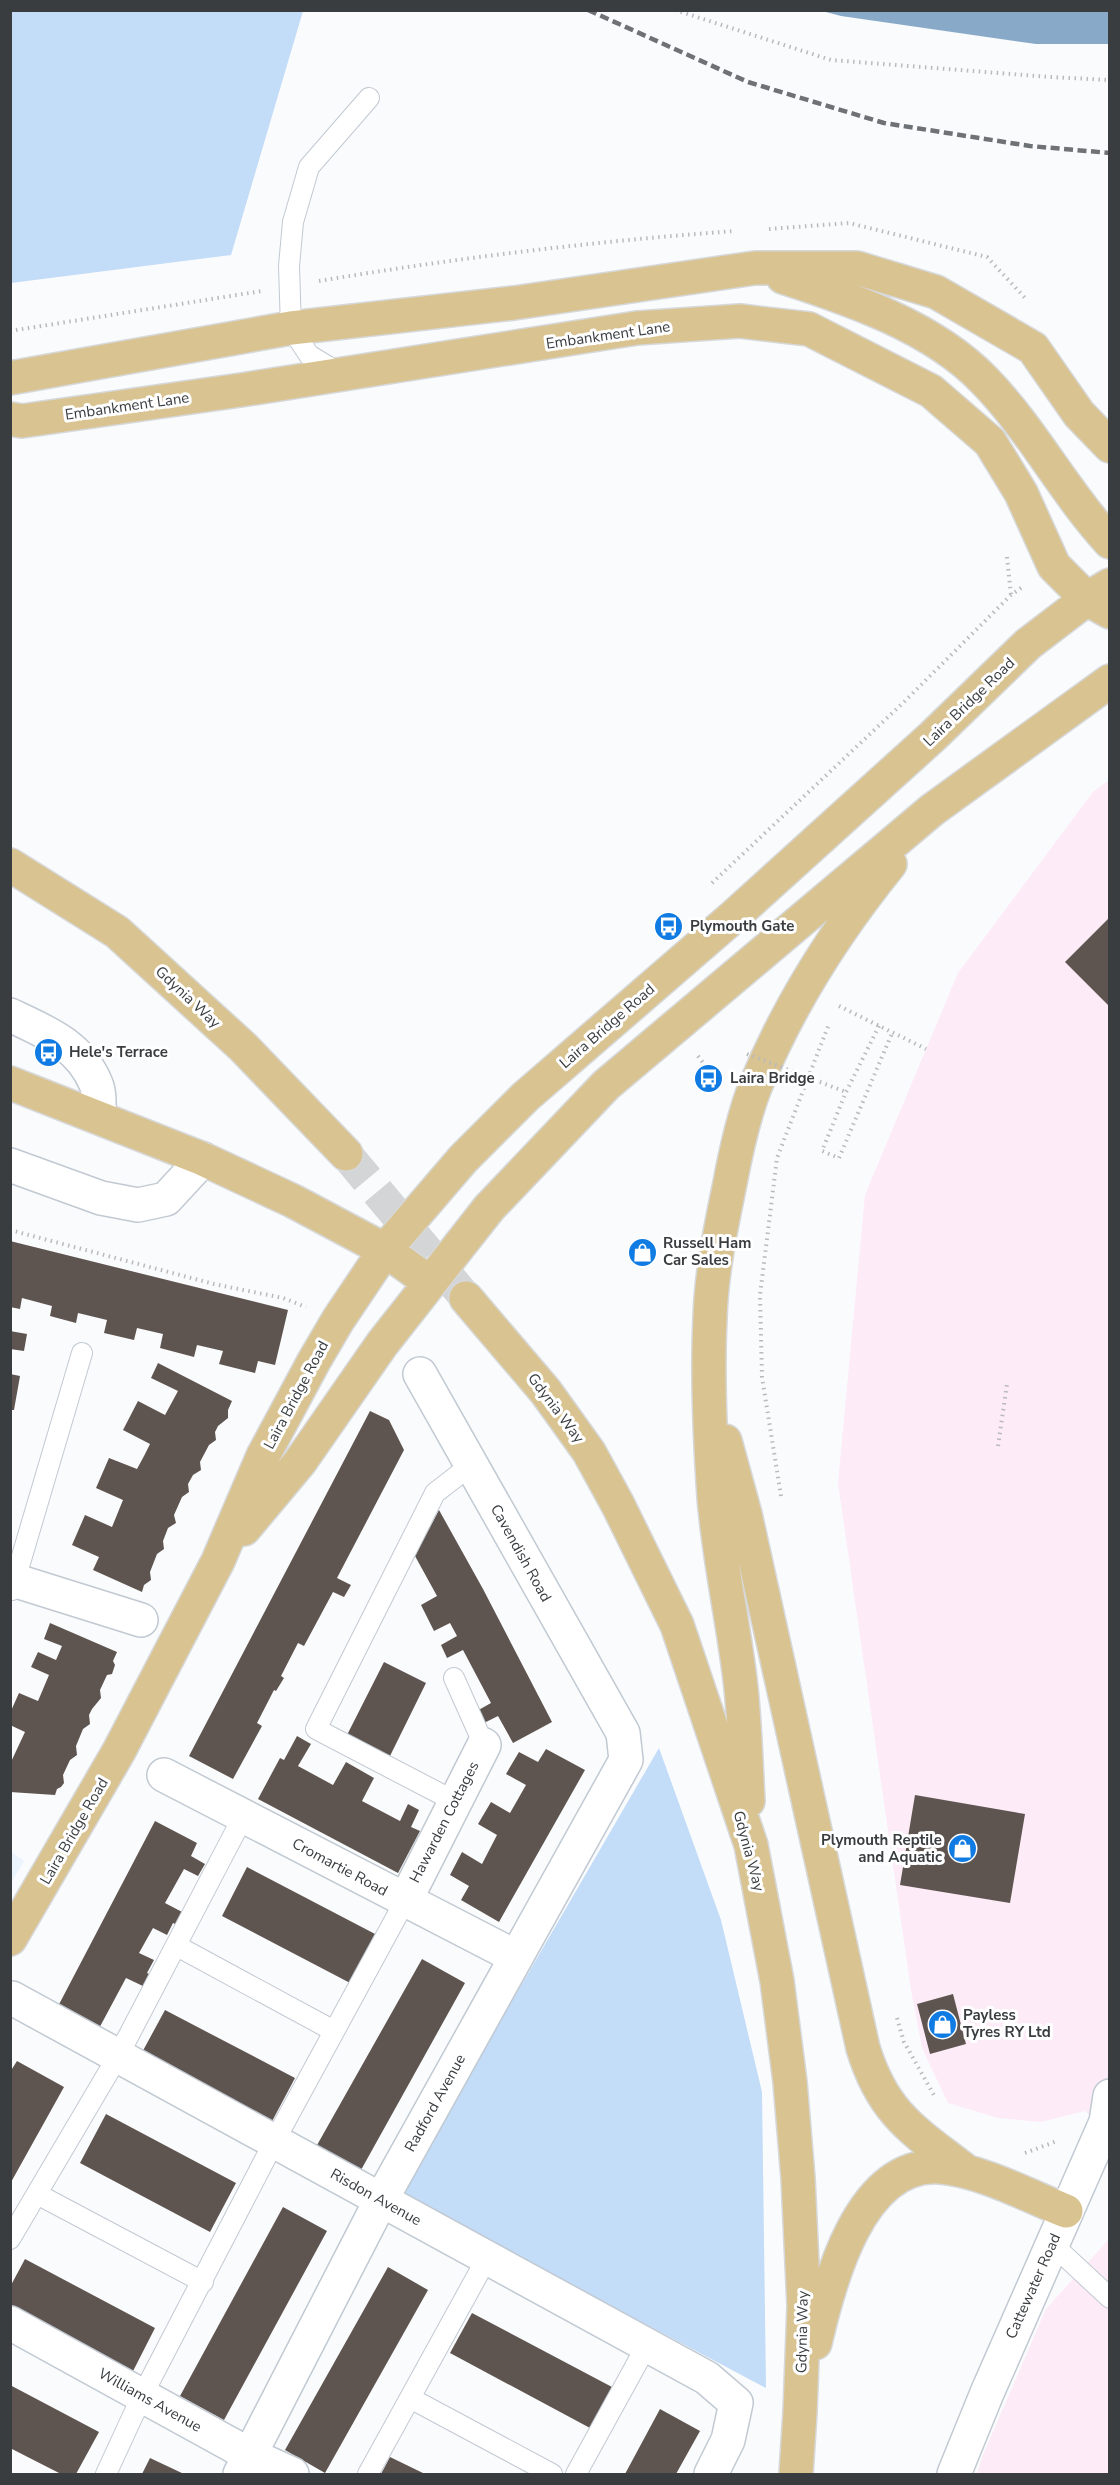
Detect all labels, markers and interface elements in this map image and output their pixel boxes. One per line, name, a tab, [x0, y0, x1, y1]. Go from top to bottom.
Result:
street label: Embankment Lane	[545, 316, 671, 354]
street label: Embankment Lane	[64, 387, 190, 425]
street label: Laira Bridge Road	[919, 653, 1019, 751]
bus stop icon: Plymouth Gate	[653, 910, 685, 942]
place label: Plymouth Gate	[690, 916, 794, 936]
street label: Gdynia Way	[151, 962, 225, 1033]
street label: Laira Bridge Road	[555, 979, 659, 1073]
bus stop icon: Hele's Terrace	[32, 1036, 64, 1068]
place label: Hele's Terrace	[69, 1042, 168, 1062]
bus stop icon: Laira Bridge	[693, 1062, 725, 1094]
place label: Laira Bridge	[730, 1068, 815, 1088]
place label: Russell Ham Car Sales	[663, 1233, 751, 1270]
shop icon: Russell Ham Car Sales	[626, 1236, 658, 1268]
street label: Laira Bridge Road	[259, 1337, 333, 1453]
street label: Gdynia Way	[523, 1369, 589, 1447]
street label: Cavendish Road	[486, 1501, 556, 1605]
street label: Hawarden Cottages	[405, 1758, 483, 1886]
street label: Laira Bridge Road	[35, 1774, 113, 1888]
street label: Gdynia Way	[729, 1809, 769, 1894]
place label: Plymouth Reptile and Aquatic	[821, 1830, 942, 1867]
street label: Cromartie Road	[289, 1833, 391, 1901]
shop icon: Plymouth Reptile and Aquatic	[947, 1833, 979, 1865]
place label: Payless Tyres RY Ltd	[963, 2005, 1051, 2042]
shop icon: Payless Tyres RY Ltd	[926, 2008, 958, 2040]
street label: Radford Avenue	[400, 2051, 470, 2155]
street label: Risdon Avenue	[327, 2164, 425, 2230]
street label: Cattewater Road	[1001, 2230, 1065, 2342]
street label: Gdynia Way	[791, 2290, 813, 2373]
street label: Williams Avenue	[95, 2363, 205, 2437]

